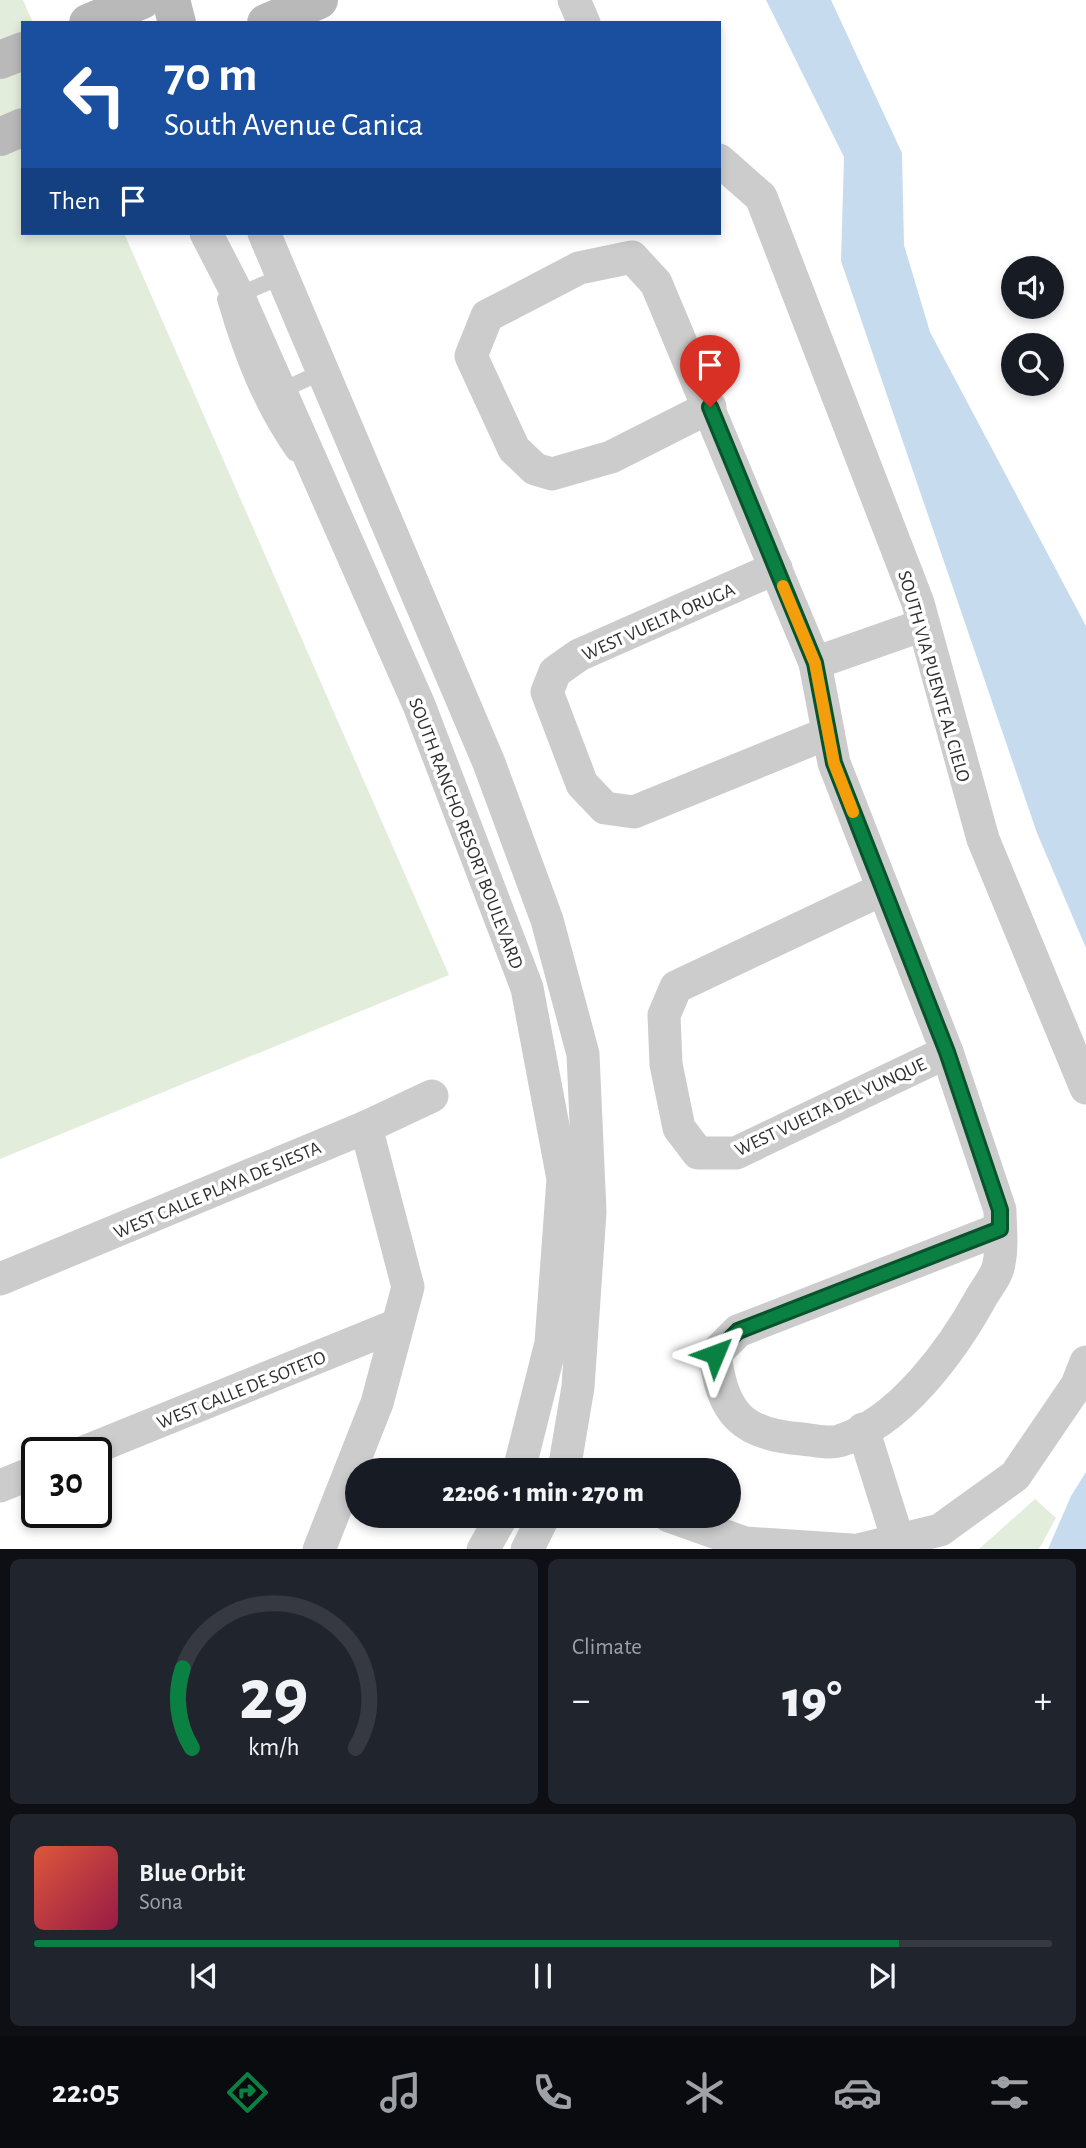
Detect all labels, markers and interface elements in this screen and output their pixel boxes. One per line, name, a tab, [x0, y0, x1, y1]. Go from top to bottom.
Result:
icon: left	[49, 49, 140, 140]
text: 70 m	[164, 51, 258, 100]
text: South Avenue Canica	[164, 109, 423, 141]
icon: arrive	[114, 182, 152, 220]
text: Then	[49, 188, 100, 214]
map controls	[1001, 256, 1064, 396]
button: sound	[1001, 256, 1064, 319]
button: search	[1001, 333, 1064, 396]
pin	[680, 335, 740, 407]
icon: arrive	[691, 346, 729, 384]
street label: SOUTH VIA PUENTE AL CIELO	[894, 569, 973, 784]
street label: WEST VUELTA ORUGA	[579, 580, 738, 665]
street label: SOUTH RANCHO RESORT BOULEVARD	[405, 695, 526, 972]
street label: WEST VUELTA DEL YUNQUE	[732, 1055, 929, 1160]
street label: WEST CALLE PLAYA DE SIESTA	[111, 1138, 324, 1243]
position arrow	[678, 1317, 752, 1391]
street label: WEST CALLE DE SOTETO	[154, 1348, 329, 1433]
speed limit sign: 30	[21, 1437, 112, 1528]
text: 22:06 · 1 min · 270 m	[442, 1480, 644, 1506]
text: Climate	[572, 1636, 642, 1659]
text: 29	[239, 1660, 309, 1733]
text: 19°	[782, 1674, 842, 1726]
text: −	[572, 1682, 590, 1720]
text: +	[1034, 1682, 1052, 1720]
text: km/h	[248, 1734, 300, 1759]
text: Blue Orbit	[139, 1860, 245, 1886]
text: Sona	[139, 1891, 183, 1914]
icon: previous	[185, 1957, 223, 1995]
icon: pause	[524, 1957, 562, 1995]
icon: next	[863, 1957, 901, 1995]
icon: directions	[223, 2068, 272, 2117]
icon: music	[376, 2068, 425, 2117]
icon: phone	[528, 2068, 577, 2117]
icon: climate	[680, 2068, 729, 2117]
icon: car	[833, 2068, 882, 2117]
icon: filters	[985, 2068, 1034, 2117]
text: 22:05	[52, 2076, 120, 2108]

